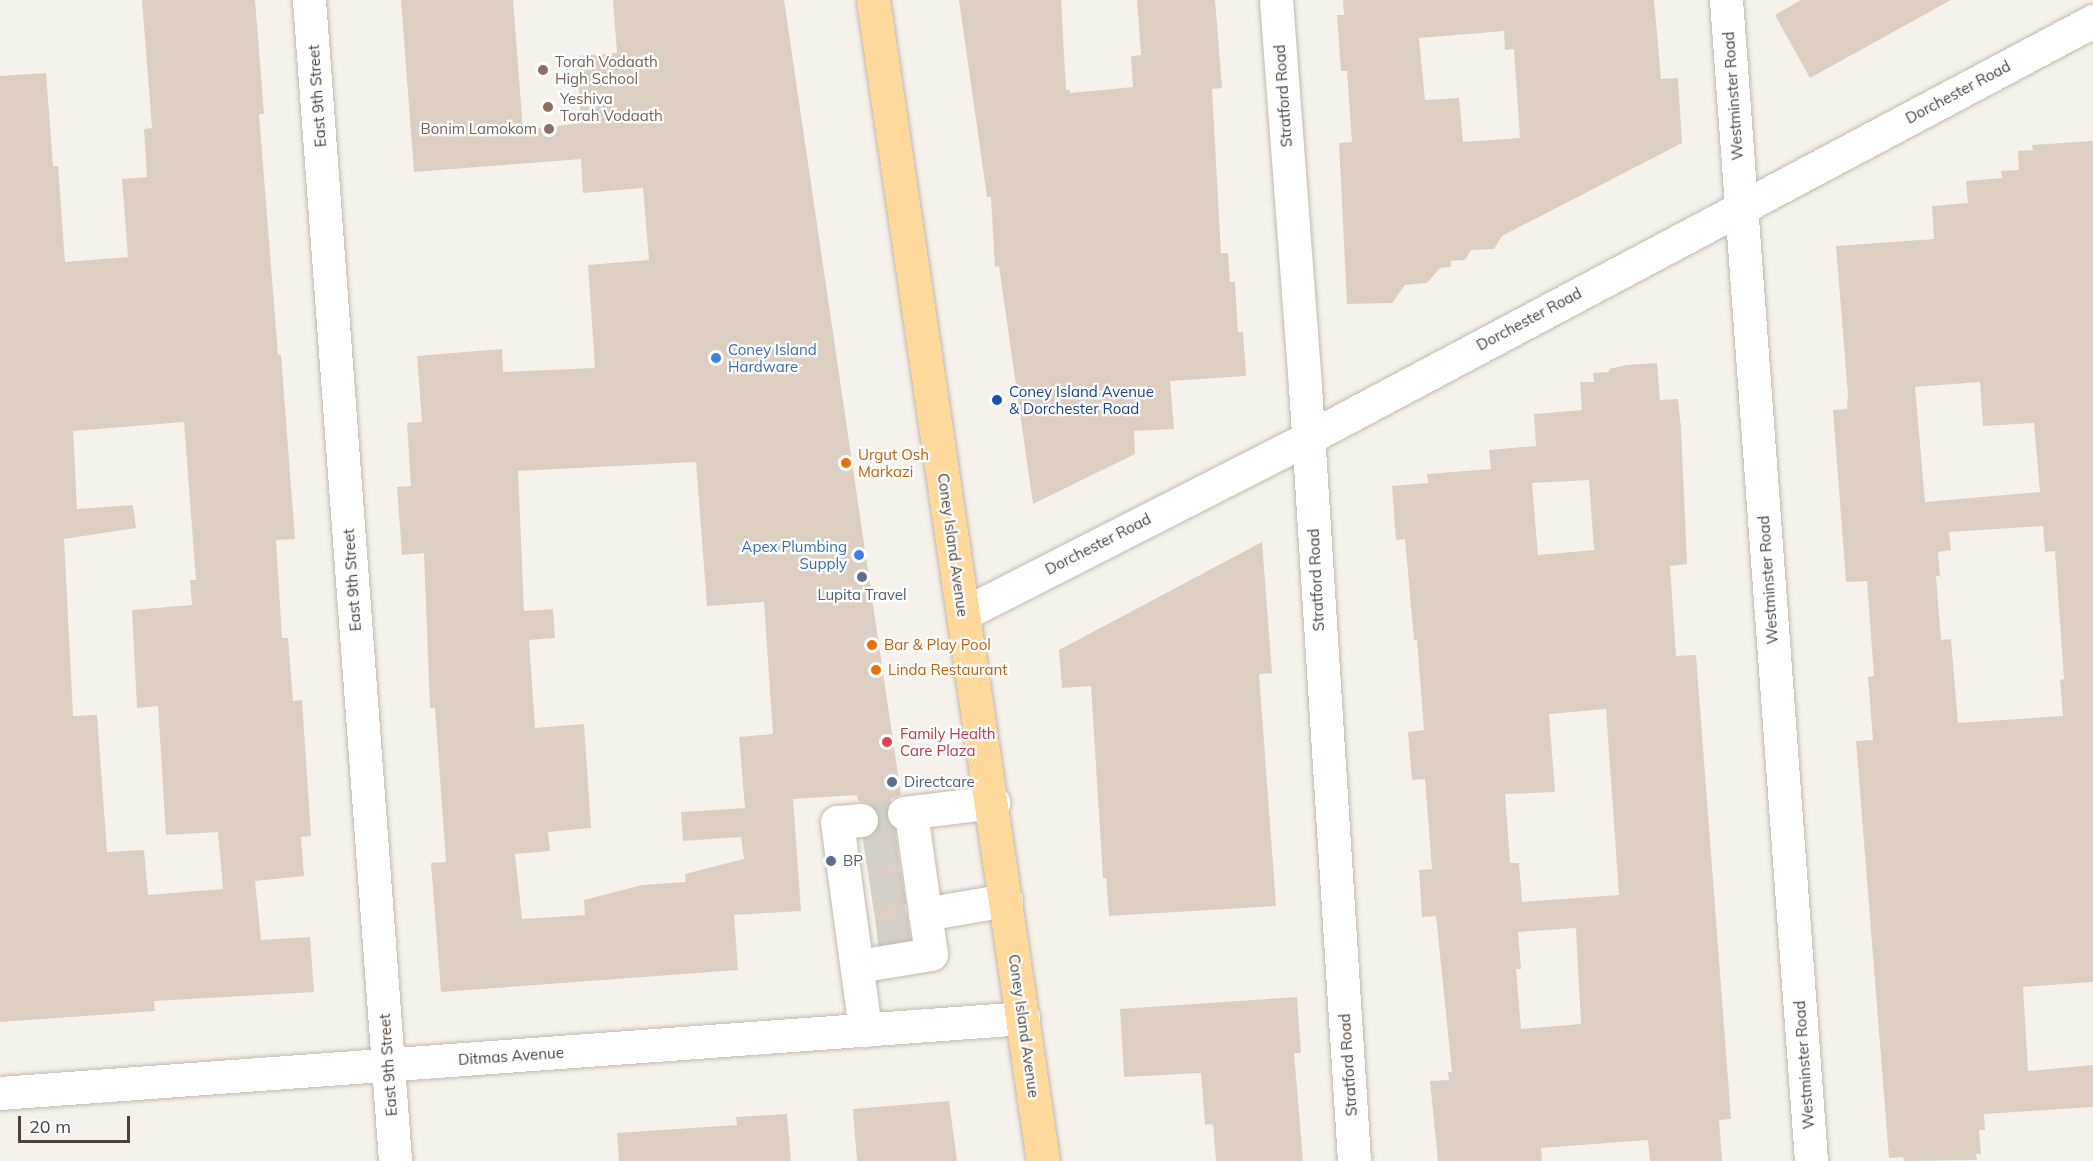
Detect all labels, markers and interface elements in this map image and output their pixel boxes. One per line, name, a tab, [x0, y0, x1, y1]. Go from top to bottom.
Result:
street label: Westminster Road	[1720, 31, 1746, 161]
street label: East 9th Street	[304, 44, 330, 148]
street label: Stratford Road	[1270, 44, 1296, 148]
place label: Torah Vodaath High School	[555, 52, 658, 87]
street label: Dorchester Road	[1902, 57, 2014, 127]
marker: Torah Vodaath High School	[536, 63, 550, 77]
place label: Yeshiva Torah Vodaath	[560, 89, 663, 124]
marker: Yeshiva Torah Vodaath	[541, 100, 555, 114]
place label: Bonim Lamokom	[421, 120, 537, 138]
marker: Bonim Lamokom	[542, 122, 556, 136]
street label: Dorchester Road	[1473, 284, 1585, 354]
place label: Coney Island Hardware	[728, 340, 817, 375]
marker: Coney Island Hardware	[709, 351, 723, 365]
place label: Coney Island Avenue & Dorchester Road	[1009, 382, 1154, 417]
marker: Coney Island Avenue & Dorchester Road	[990, 393, 1004, 407]
place label: Urgut Osh Markazi	[858, 445, 929, 480]
marker: Urgut Osh Markazi	[839, 456, 853, 470]
street label: Coney Island Avenue	[934, 472, 972, 618]
street label: Dorchester Road	[1042, 510, 1154, 578]
street label: Westminster Road	[1755, 515, 1781, 645]
street label: East 9th Street	[339, 528, 365, 632]
street label: Stratford Road	[1304, 528, 1328, 632]
place label: Apex Plumbing Supply	[741, 537, 847, 572]
marker: Apex Plumbing Supply	[852, 548, 866, 562]
marker: Lupita Travel	[855, 570, 869, 584]
place label: Lupita Travel	[817, 586, 907, 604]
place label: Bar & Play Pool	[884, 636, 991, 654]
marker: Bar & Play Pool	[865, 638, 879, 652]
place label: Linda Restaurant	[888, 661, 1007, 679]
marker: Linda Restaurant	[869, 663, 883, 677]
place label: Family Health Care Plaza	[900, 724, 996, 759]
marker: Family Health Care Plaza	[878, 733, 896, 751]
place label: Directcare	[904, 773, 975, 791]
marker: Directcare	[885, 775, 899, 789]
place label: BP	[843, 852, 863, 870]
marker: BP	[824, 854, 838, 868]
street label: Coney Island Avenue	[1005, 953, 1043, 1099]
street label: Westminster Road	[1791, 1000, 1817, 1130]
street label: East 9th Street	[375, 1013, 401, 1117]
street label: Stratford Road	[1335, 1013, 1361, 1117]
street label: Ditmas Avenue	[458, 1043, 564, 1069]
scale bar	[21, 1104, 134, 1142]
text: 20 m	[29, 1115, 71, 1138]

